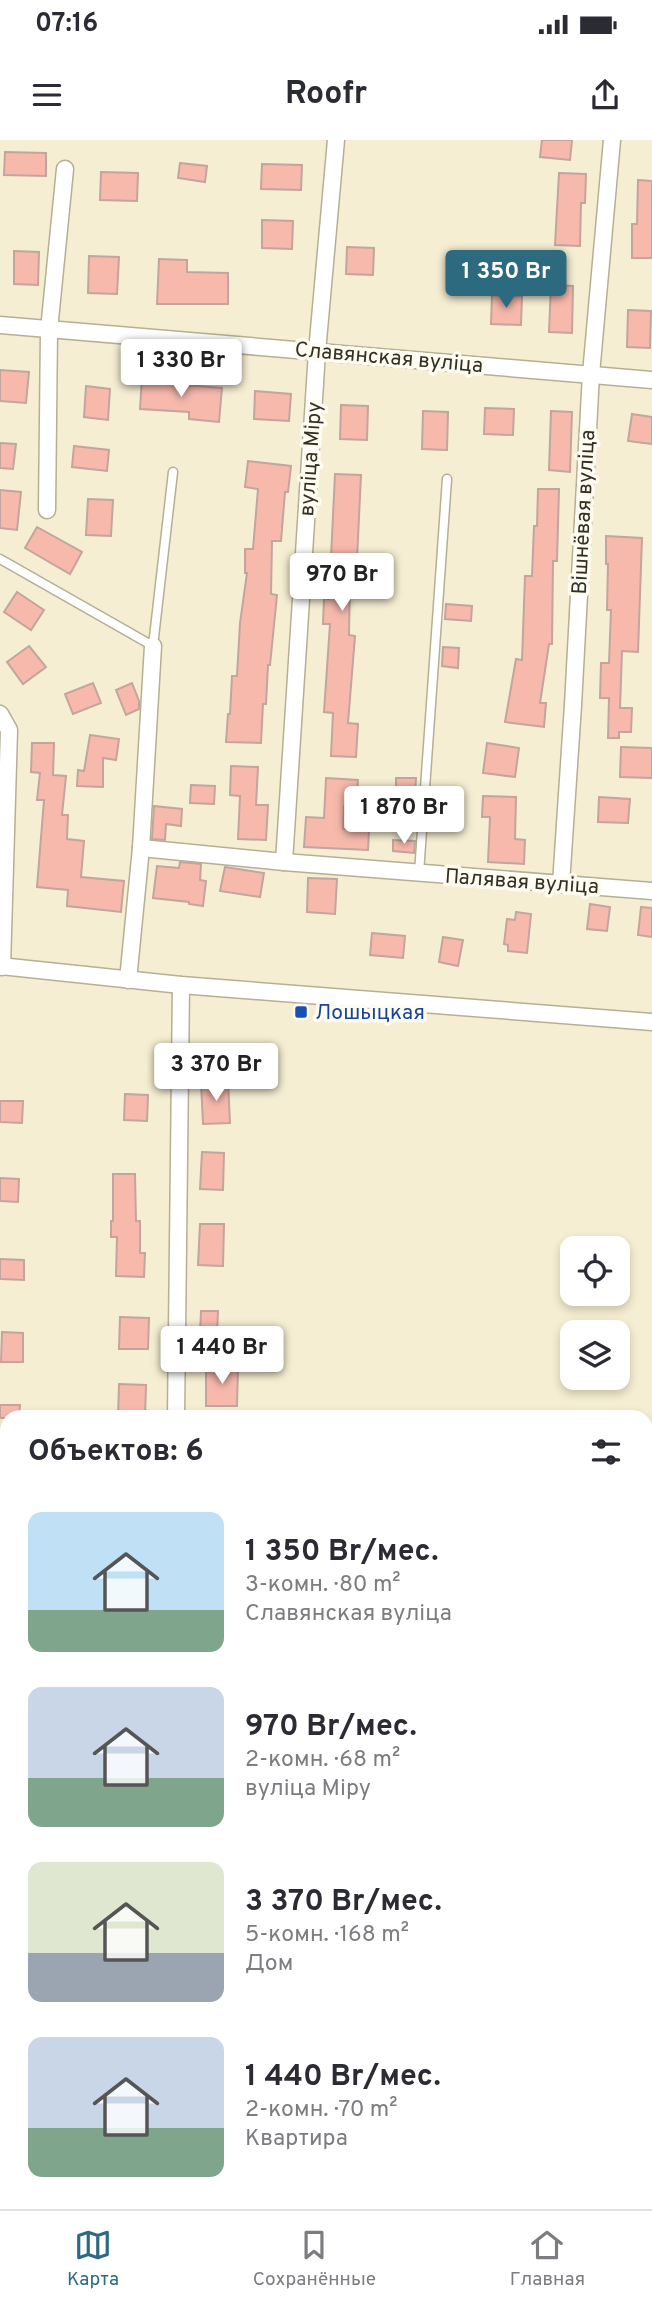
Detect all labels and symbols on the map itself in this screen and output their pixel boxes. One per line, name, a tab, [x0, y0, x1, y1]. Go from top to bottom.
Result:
pin: 1 350 Br	[434, 250, 578, 310]
street label: Славянская вуліца	[294, 337, 484, 380]
pin: 1 330 Br	[109, 340, 253, 399]
street label: вуліца Міру	[294, 401, 329, 517]
street label: Вішнёвая вуліца	[567, 429, 602, 595]
pin: 970 Br	[285, 554, 399, 613]
pin: 1 870 Br	[332, 786, 476, 846]
street label: Палявая вуліца	[444, 864, 600, 901]
place label: Лошыцкая	[315, 1000, 425, 1027]
marker: Лошыцкая	[293, 1004, 309, 1020]
pin: 3 370 Br	[144, 1044, 288, 1103]
pin: 1 440 Br	[150, 1326, 294, 1386]

